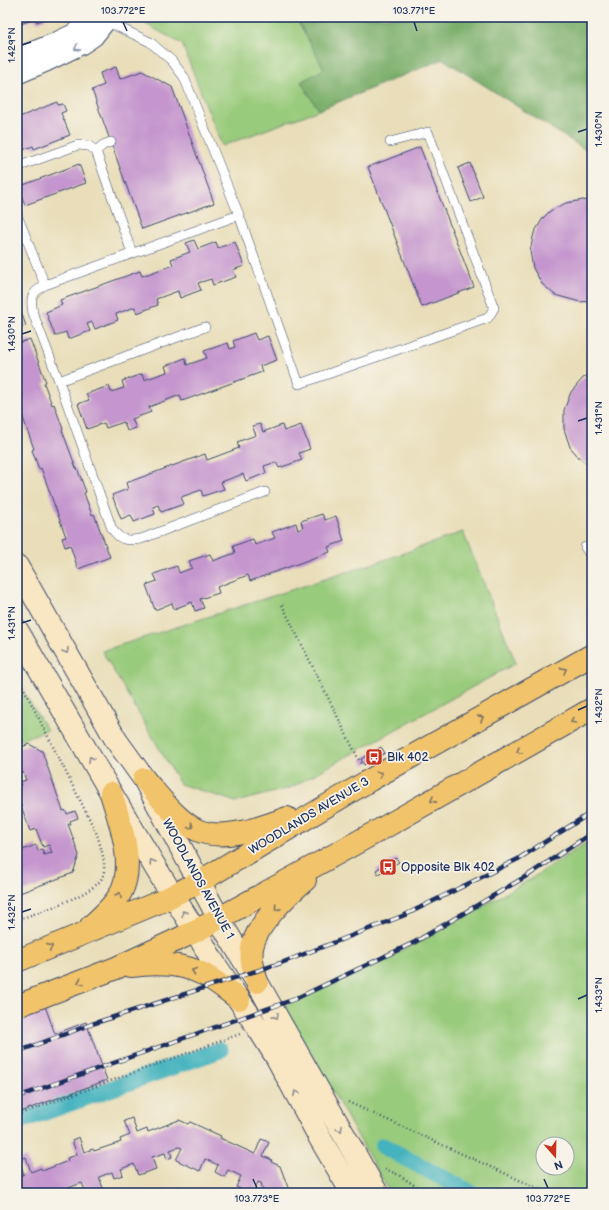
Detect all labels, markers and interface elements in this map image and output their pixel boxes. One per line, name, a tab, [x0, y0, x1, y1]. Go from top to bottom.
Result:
text: 103.772°E	[101, 5, 146, 17]
text: 103.771°E	[393, 5, 436, 17]
text: 1.429°N	[6, 27, 18, 63]
one-way arrow	[74, 43, 81, 50]
text: 1.430°N	[593, 111, 605, 147]
text: 1.430°N	[6, 316, 18, 352]
text: 1.431°N	[593, 401, 605, 435]
text: 1.431°N	[6, 606, 18, 640]
one-way arrow	[61, 646, 68, 654]
one-way arrow	[560, 668, 567, 675]
text: 1.432°N	[593, 688, 605, 724]
one-way arrow	[477, 715, 484, 722]
one-way arrow	[570, 716, 577, 723]
bus stop icon: Blk 402	[364, 747, 384, 767]
one-way arrow	[516, 747, 523, 754]
place label: Blk 402	[387, 750, 428, 765]
one-way arrow	[89, 756, 96, 763]
one-way arrow	[375, 772, 383, 779]
street label: WOODLANDS AVENUE 3	[246, 774, 372, 858]
one-way arrow	[430, 796, 437, 803]
street label: WOODLANDS AVENUE 1	[159, 816, 237, 942]
one-way arrow	[187, 821, 194, 829]
bus stop icon: Opposite Blk 402	[378, 857, 398, 877]
one-way arrow	[150, 859, 157, 866]
place label: Opposite Blk 402	[401, 860, 495, 875]
one-way arrow	[114, 892, 121, 899]
text: 1.432°N	[6, 894, 18, 930]
one-way arrow	[274, 904, 281, 911]
one-way arrow	[181, 910, 189, 917]
one-way arrow	[45, 944, 53, 952]
one-way arrow	[191, 967, 198, 975]
text: 1.433°N	[593, 977, 605, 1013]
one-way arrow	[76, 978, 83, 986]
one-way arrow	[272, 1012, 279, 1019]
one-way arrow	[293, 1090, 300, 1097]
one-way arrow	[336, 1125, 343, 1132]
north arrow	[535, 1136, 575, 1176]
text: N	[552, 1157, 564, 1172]
text: 103.773°E	[235, 1193, 280, 1205]
text: 103.772°E	[526, 1193, 571, 1205]

